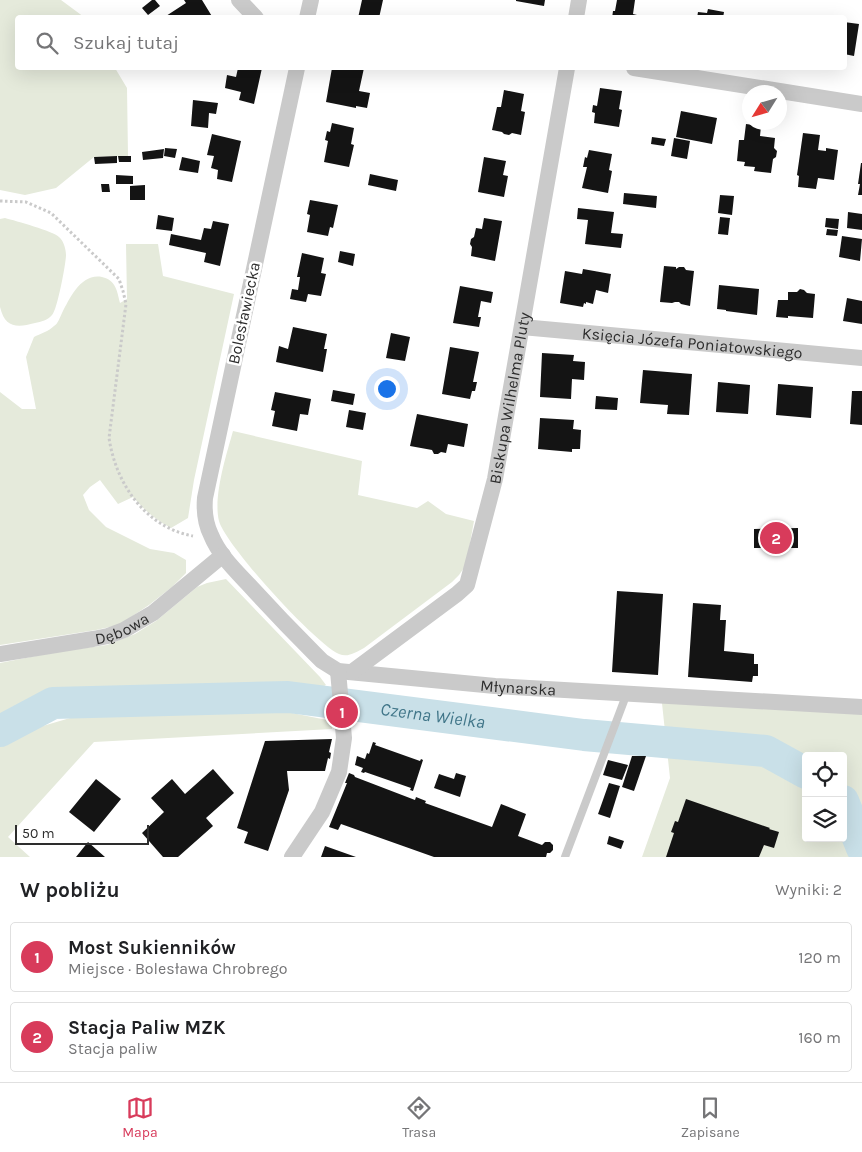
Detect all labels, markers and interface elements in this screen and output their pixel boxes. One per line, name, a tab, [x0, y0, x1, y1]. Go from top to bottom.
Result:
search box	[15, 15, 847, 70]
icon: search	[33, 29, 61, 57]
text: Szukaj tutaj	[73, 32, 179, 54]
north arrow	[742, 85, 787, 130]
street label: Bolesławiecka	[224, 260, 264, 366]
street label: Biskupa Wilhelma Pluty	[485, 310, 534, 485]
street label: Księcia Józefa Poniatowskiego	[581, 323, 803, 362]
your location	[374, 376, 400, 402]
pin: 2	[760, 519, 792, 557]
street label: Dębowa	[93, 608, 152, 648]
street label: Młynarska	[479, 675, 557, 699]
pin: 1	[326, 693, 358, 731]
water label: Czerna Wielka	[379, 698, 486, 733]
map controls	[802, 752, 847, 842]
button: locate	[802, 752, 847, 797]
button: layers	[802, 797, 847, 842]
scale bar	[15, 822, 149, 845]
text: 50 m	[22, 825, 55, 842]
text: W pobliżu	[20, 878, 120, 902]
text: Wyniki: 2	[775, 880, 842, 899]
text: Most Sukienników	[68, 937, 236, 959]
text: 1	[34, 948, 40, 967]
text: 120 m	[798, 948, 841, 967]
text: Miejsce · Bolesława Chrobrego	[68, 959, 287, 978]
text: Stacja Paliw MZK	[68, 1017, 225, 1039]
text: 2	[32, 1028, 42, 1047]
text: 160 m	[798, 1028, 841, 1047]
text: Stacja paliw	[68, 1039, 157, 1058]
tab: Mapa	[122, 1094, 158, 1141]
tab: Trasa	[402, 1094, 436, 1141]
tab: Zapisane	[681, 1094, 740, 1141]

